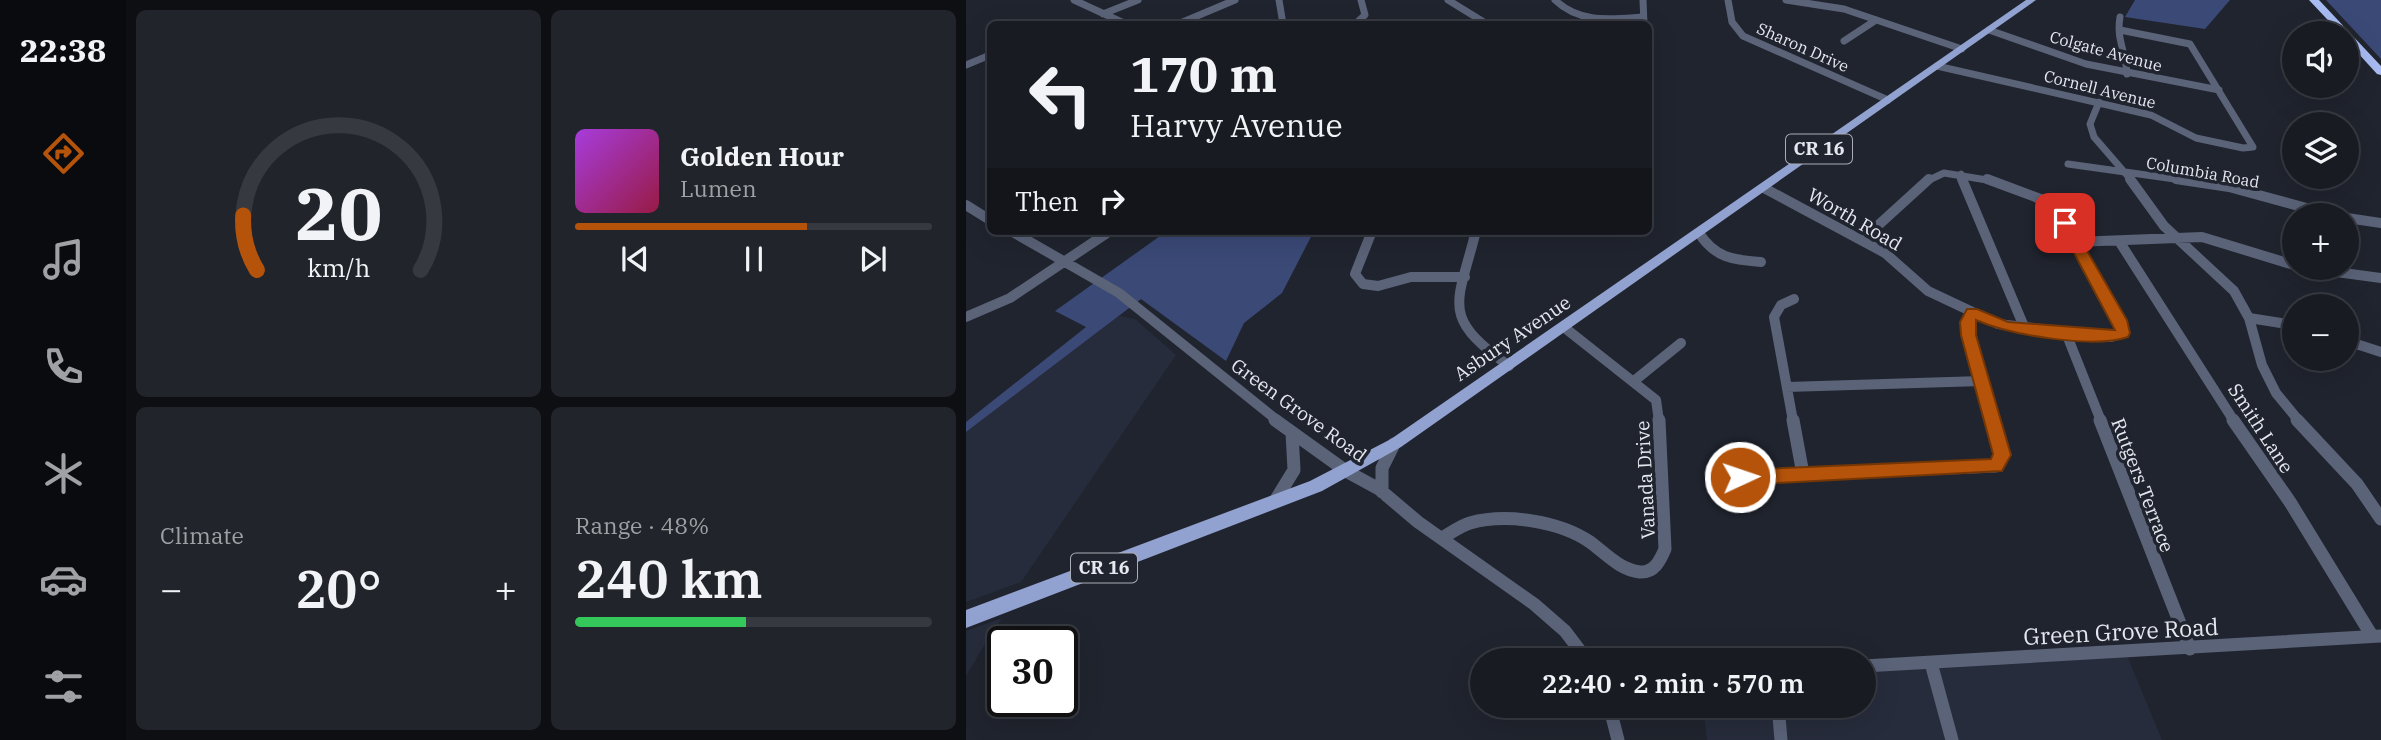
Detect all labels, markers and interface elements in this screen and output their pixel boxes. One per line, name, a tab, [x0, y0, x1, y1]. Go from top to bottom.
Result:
street label: Sharon Drive	[1754, 18, 1852, 76]
map controls	[2282, 21, 2359, 371]
button: sound	[2282, 21, 2359, 98]
street label: Colgate Avenue	[2048, 26, 2164, 76]
text: 22:38	[20, 29, 106, 71]
text: 170 m	[1130, 42, 1277, 105]
icon: left	[1015, 49, 1106, 140]
street label: Cornell Avenue	[2042, 65, 2158, 113]
text: Harvy Avenue	[1130, 104, 1343, 146]
button: layers	[2282, 112, 2359, 189]
icon: directions	[39, 129, 88, 178]
road number: CR 16	[1786, 134, 1852, 164]
text: Golden Hour	[680, 139, 844, 173]
street label: Columbia Road	[2145, 152, 2261, 192]
text: 20	[295, 165, 382, 260]
text: Lumen	[680, 173, 757, 203]
icon: right	[1093, 182, 1131, 220]
street label: Worth Road	[1803, 182, 1907, 256]
text: Then	[1015, 184, 1079, 218]
pin	[2035, 193, 2095, 253]
button: +	[2282, 203, 2359, 280]
icon: arrive	[2046, 204, 2084, 242]
icon: music	[39, 235, 88, 284]
icon: previous	[616, 240, 654, 278]
icon: pause	[735, 240, 773, 278]
icon: next	[854, 240, 892, 278]
text: km/h	[307, 251, 370, 284]
street label: Asbury Avenue	[1449, 290, 1575, 386]
button: −	[2282, 294, 2359, 371]
icon: phone	[39, 342, 88, 391]
street label: Green Grove Road	[1227, 353, 1371, 467]
street label: Smith Lane	[2223, 379, 2299, 477]
street label: Rutgers Terrace	[2106, 414, 2180, 556]
street label: Vanada Drive	[1630, 420, 1660, 540]
position arrow	[1703, 440, 1777, 514]
icon: climate	[39, 449, 88, 498]
text: Range · 48%	[575, 510, 709, 540]
text: Climate	[160, 520, 244, 550]
text: 240 km	[575, 545, 763, 612]
road number: CR 16	[1071, 554, 1137, 582]
icon: car	[39, 555, 88, 604]
text: 20°	[295, 555, 382, 622]
text: −	[160, 564, 183, 613]
text: +	[494, 564, 517, 613]
street label: Green Grove Road	[2023, 611, 2219, 651]
speed limit sign: 30	[987, 626, 1078, 717]
icon: filters	[39, 662, 88, 711]
text: 22:40 · 2 min · 570 m	[1542, 666, 1804, 700]

